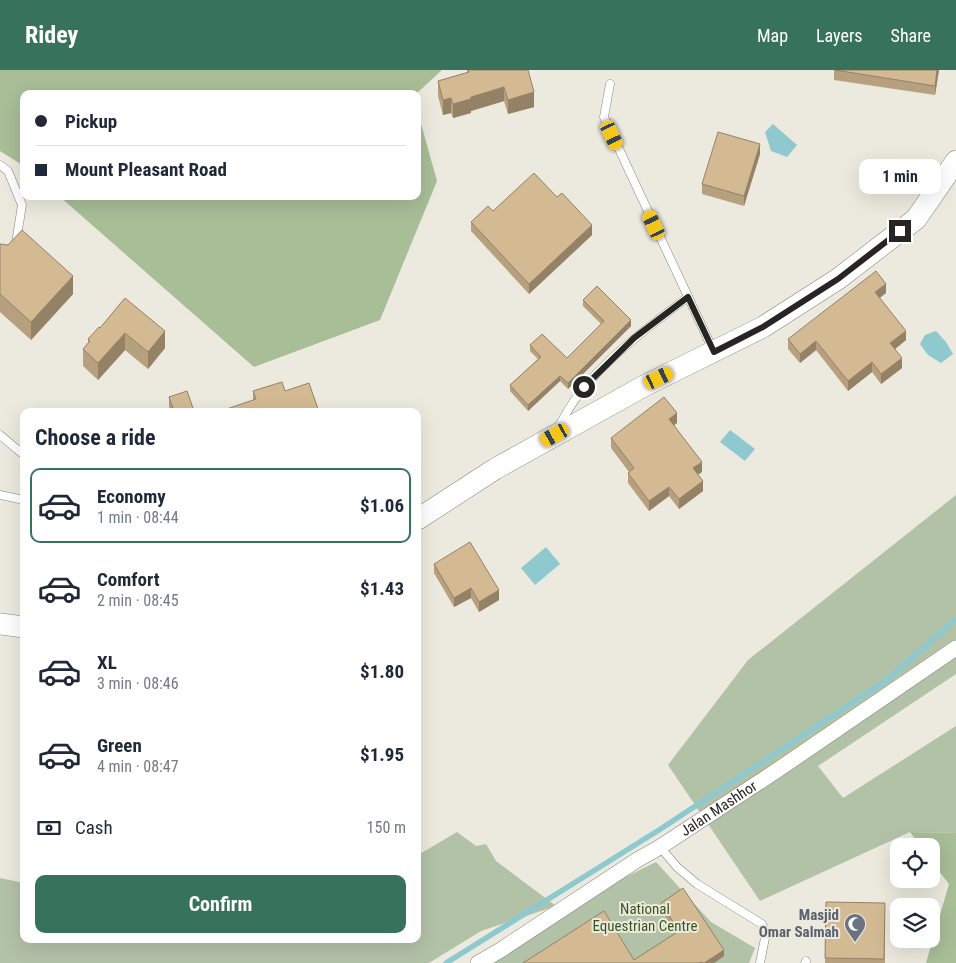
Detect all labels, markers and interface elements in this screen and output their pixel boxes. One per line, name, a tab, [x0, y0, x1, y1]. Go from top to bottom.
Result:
text: Ridey	[25, 21, 78, 49]
text: Map	[757, 25, 788, 46]
text: Layers	[816, 25, 863, 46]
text: Share	[891, 25, 931, 46]
text: Pickup	[65, 110, 117, 133]
car	[598, 118, 625, 152]
text: Mount Pleasant Road	[65, 158, 227, 181]
callout: 1 min	[859, 159, 941, 194]
text: 1 min	[882, 167, 918, 186]
car	[640, 208, 667, 242]
route end	[889, 220, 911, 242]
car	[642, 365, 675, 391]
route start	[573, 376, 595, 398]
car	[538, 421, 571, 449]
text: Choose a ride	[35, 425, 156, 450]
icon: car	[37, 483, 82, 528]
text: Economy	[97, 485, 166, 508]
text: $1.06	[360, 494, 404, 517]
text: 1 min · 08:44	[97, 508, 179, 527]
icon: car	[37, 566, 82, 611]
text: Comfort	[97, 568, 160, 591]
text: $1.43	[360, 577, 404, 600]
text: 2 min · 08:45	[97, 591, 179, 610]
icon: car	[37, 649, 82, 694]
text: XL	[97, 651, 117, 674]
text: $1.80	[360, 660, 404, 683]
text: 3 min · 08:46	[97, 674, 179, 693]
icon: car	[37, 732, 82, 777]
text: Green	[97, 734, 142, 757]
text: $1.95	[360, 743, 404, 766]
text: 4 min · 08:47	[97, 757, 179, 776]
street label: Jalan Mashhor	[677, 777, 761, 840]
icon: cash	[35, 814, 63, 842]
text: Cash	[75, 816, 113, 839]
text: 150 m	[367, 818, 406, 837]
map controls	[890, 838, 940, 948]
button: locate	[890, 838, 940, 888]
button: Confirm	[35, 875, 406, 933]
button: layers	[890, 898, 940, 948]
park label: National Equestrian Centre	[593, 900, 698, 935]
place label: Masjid Omar Salmah	[759, 906, 839, 941]
mosque icon: Masjid Omar Salmah	[843, 912, 867, 943]

